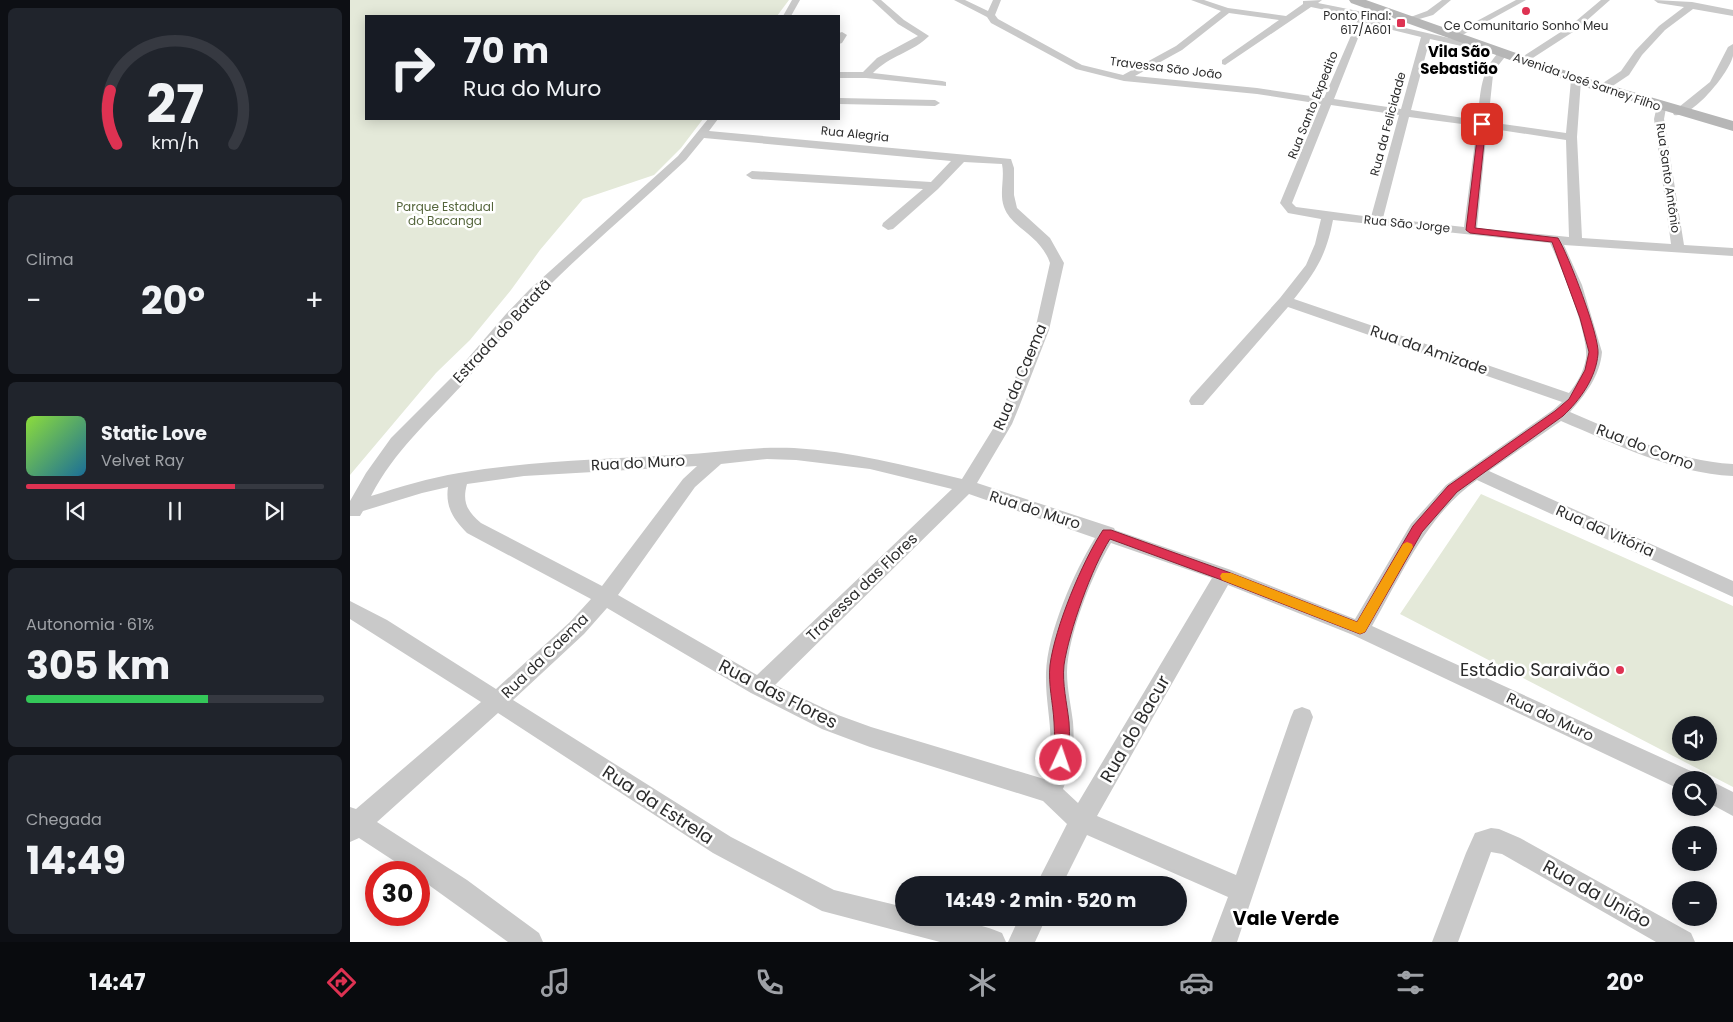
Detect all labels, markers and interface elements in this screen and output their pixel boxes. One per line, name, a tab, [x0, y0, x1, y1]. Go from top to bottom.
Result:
marker: Ce Comunitario Sonho Meu	[1520, 5, 1532, 17]
place label: Ponto Final: 617/A601	[1323, 7, 1391, 38]
marker: Ponto Final: 617/A601	[1395, 17, 1407, 29]
place label: Ce Comunitario Sonho Meu	[1444, 17, 1608, 34]
text: 70 m	[463, 26, 549, 75]
icon: right	[380, 35, 445, 100]
district label: Vila São Sebastião	[1420, 41, 1498, 79]
street label: Rua Santo Expedito	[1283, 48, 1342, 161]
street label: Avenida José Sarney Filho	[1511, 48, 1664, 115]
street label: Travessa São João	[1109, 52, 1223, 83]
text: 27	[146, 68, 204, 141]
street label: Rua da Felicidade	[1365, 70, 1410, 178]
text: Rua do Muro	[463, 73, 601, 104]
pin	[1461, 103, 1503, 145]
icon: arrive	[1468, 110, 1496, 138]
street label: Rua Alegria	[820, 121, 890, 146]
street label: Rua Santo Antônio	[1652, 122, 1685, 234]
text: km/h	[151, 130, 199, 155]
park label: Parque Estadual do Bacanga	[396, 198, 494, 229]
street label: Rua São Jorge	[1363, 211, 1451, 236]
text: Clima	[26, 248, 74, 271]
text: 20°	[141, 274, 205, 327]
street label: Estrada do Batatã	[448, 274, 555, 387]
text: −	[26, 281, 41, 320]
text: +	[305, 281, 324, 320]
street label: Rua da Caema	[988, 320, 1051, 433]
street label: Rua da Amizade	[1368, 320, 1491, 379]
street label: Rua do Corno	[1594, 418, 1697, 475]
text: Static Love	[101, 420, 207, 447]
text: Velvet Ray	[101, 449, 184, 472]
street label: Rua do Muro	[590, 450, 686, 475]
street label: Rua do Muro	[987, 485, 1083, 534]
icon: previous	[62, 497, 90, 525]
icon: pause	[161, 497, 189, 525]
icon: next	[260, 497, 288, 525]
street label: Rua da Vitória	[1553, 500, 1658, 562]
street label: Travessa das Flores	[801, 528, 922, 645]
street label: Rua da Caema	[496, 609, 593, 703]
text: Autonomia · 61%	[26, 613, 154, 636]
text: 305 km	[26, 639, 170, 692]
street label: Rua das Flores	[715, 653, 842, 734]
place label: Estádio Saraivão	[1460, 657, 1610, 682]
marker: Estádio Saraivão	[1614, 664, 1626, 676]
street label: Rua do Bacur	[1094, 670, 1176, 787]
street label: Rua do Muro	[1503, 687, 1597, 746]
map controls	[1672, 716, 1717, 926]
button: sound	[1672, 716, 1717, 761]
position arrow	[1034, 733, 1086, 785]
street label: Rua da Estrela	[598, 759, 719, 850]
button: search	[1672, 771, 1717, 816]
text: Chegada	[26, 808, 102, 831]
button: +	[1672, 826, 1717, 871]
text: 14:49	[26, 834, 126, 887]
street label: Rua da União	[1539, 853, 1656, 934]
speed limit sign: 30	[365, 861, 430, 926]
button: −	[1672, 881, 1717, 926]
text: 14:49 · 2 min · 520 m	[946, 887, 1136, 914]
district label: Vale Verde	[1233, 905, 1340, 932]
icon: directions	[324, 965, 359, 1000]
icon: music	[538, 965, 573, 1000]
icon: phone	[752, 965, 787, 1000]
icon: climate	[965, 965, 1000, 1000]
icon: car	[1179, 965, 1214, 1000]
icon: filters	[1393, 965, 1428, 1000]
text: 14:47	[89, 967, 145, 998]
text: 20°	[1606, 967, 1644, 998]

